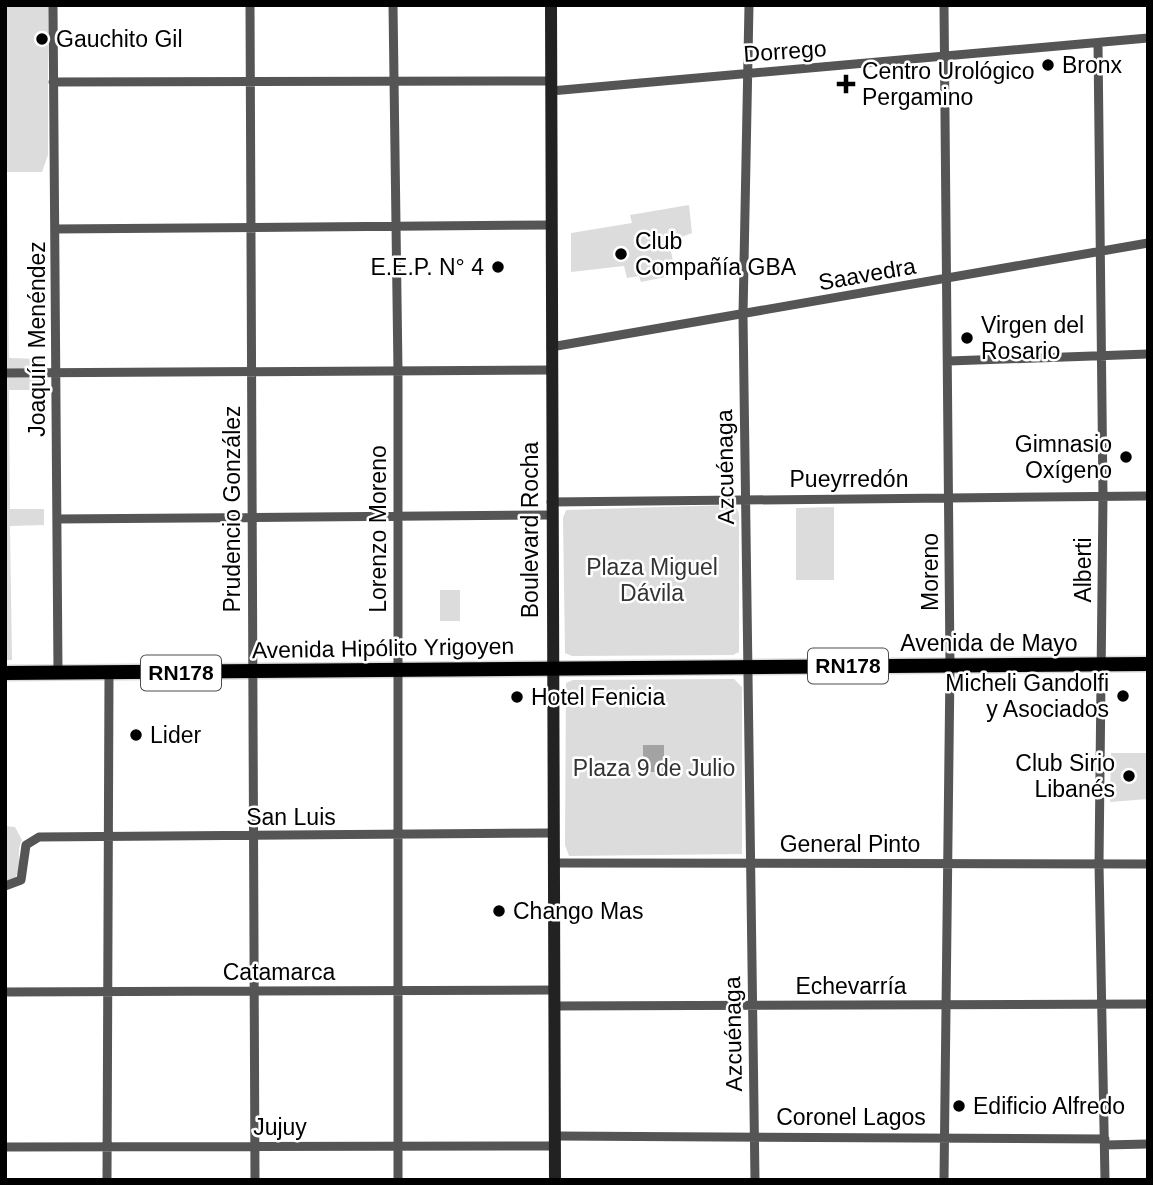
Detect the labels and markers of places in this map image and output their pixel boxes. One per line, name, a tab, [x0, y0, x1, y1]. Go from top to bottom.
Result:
place label: Gauchito Gil	[56, 26, 183, 52]
marker: Gauchito Gil	[34, 31, 50, 47]
place label: Bronx	[1062, 52, 1123, 78]
marker: Bronx	[1040, 57, 1056, 73]
place label: Centro Urológico Pergamino	[862, 58, 1035, 110]
marker: Centro Urológico Pergamino	[836, 74, 856, 94]
place label: Club Compañía GBA	[635, 228, 797, 280]
marker: Club Compañía GBA	[613, 246, 629, 262]
place label: E.E.P. N° 4	[370, 254, 484, 280]
marker: E.E.P. N° 4	[490, 259, 506, 275]
place label: Virgen del Rosario	[981, 312, 1084, 364]
marker: Virgen del Rosario	[959, 330, 975, 346]
place label: Gimnasio Oxígeno	[1015, 431, 1112, 483]
marker: Gimnasio Oxígeno	[1118, 449, 1134, 465]
place label: Micheli Gandolfi y Asociados	[945, 670, 1109, 722]
place label: Hotel Fenicia	[531, 684, 665, 710]
marker: Micheli Gandolfi y Asociados	[1115, 688, 1131, 704]
marker: Hotel Fenicia	[509, 689, 525, 705]
place label: Lider	[150, 722, 201, 748]
marker: Lider	[128, 727, 144, 743]
place label: Club Sirio Libanés	[1015, 750, 1115, 802]
marker: Club Sirio Libanés	[1121, 768, 1137, 784]
place label: Chango Mas	[513, 898, 643, 924]
marker: Chango Mas	[491, 903, 507, 919]
place label: Edificio Alfredo	[973, 1093, 1125, 1119]
marker: Edificio Alfredo	[951, 1098, 967, 1114]

